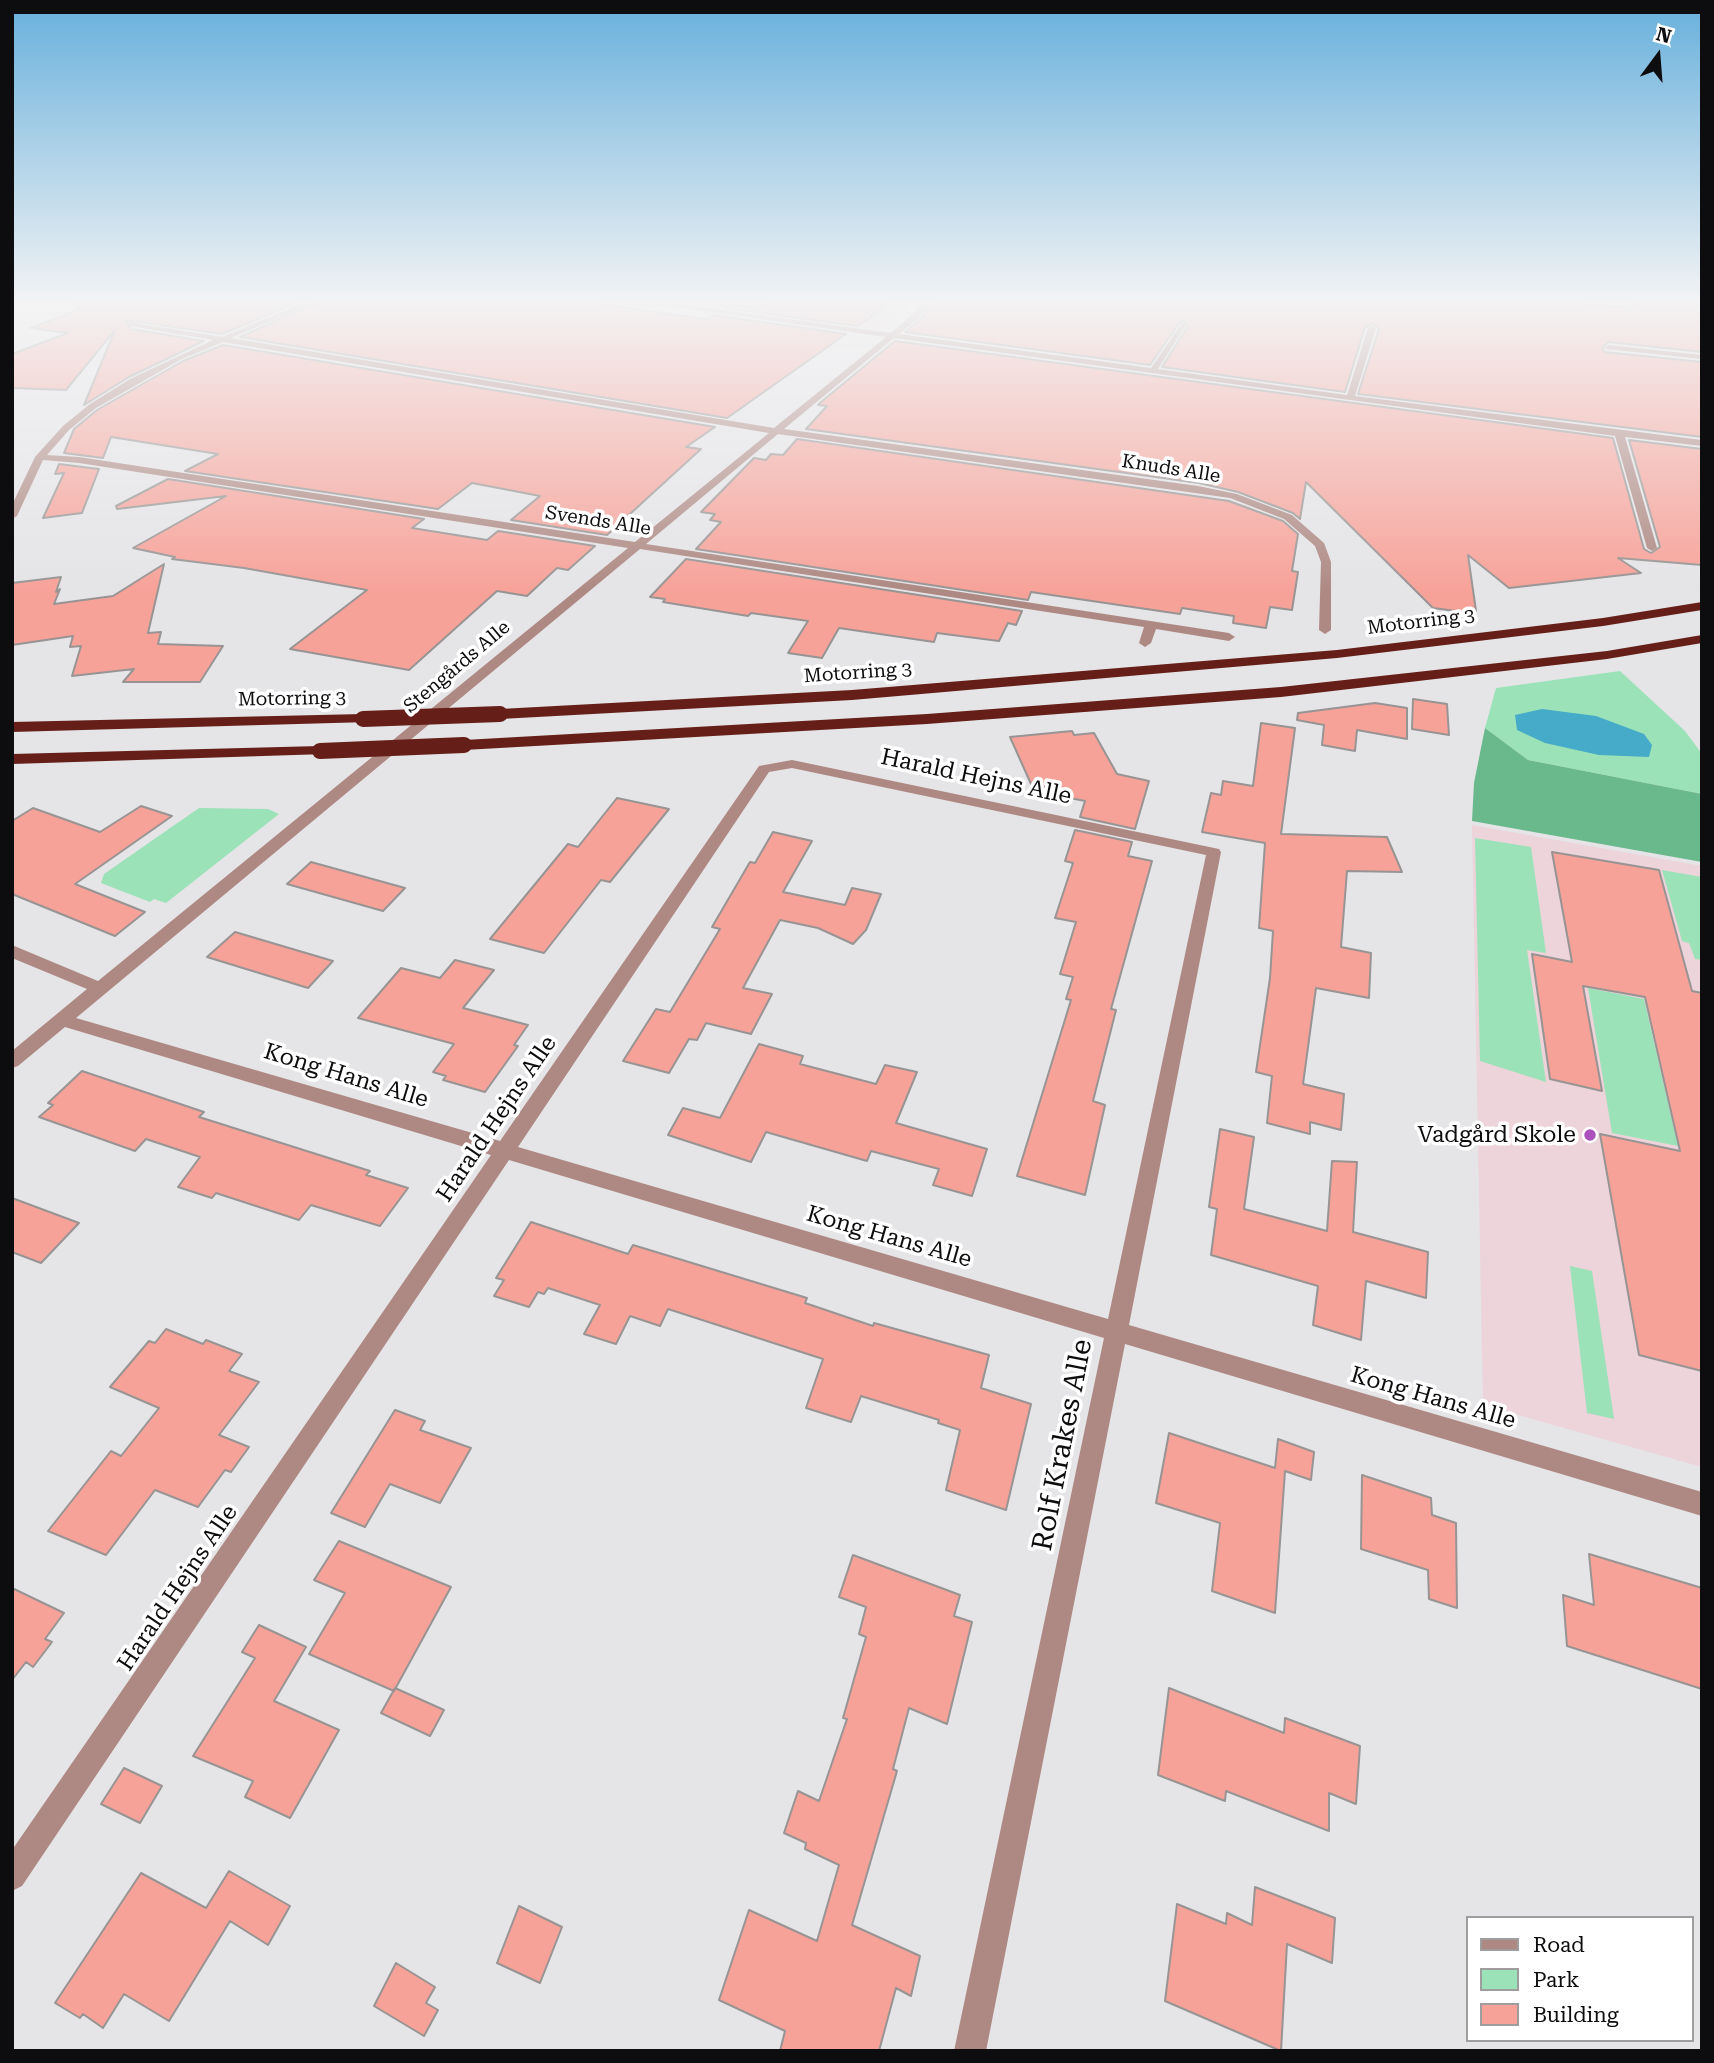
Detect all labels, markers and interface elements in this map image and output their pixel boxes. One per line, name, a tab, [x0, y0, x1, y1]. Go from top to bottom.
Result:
north arrow	[1623, 21, 1693, 91]
text: N	[1654, 22, 1674, 48]
street label: Knuds Alle	[1120, 450, 1222, 488]
street label: Svends Alle	[544, 501, 652, 541]
street label: Motorring 3	[1366, 604, 1476, 640]
street label: Stengårds Alle	[399, 616, 515, 718]
street label: Motorring 3	[803, 658, 913, 688]
street label: Motorring 3	[238, 687, 346, 711]
street label: Harald Hejns Alle	[878, 743, 1074, 811]
street label: Harald Hejns Alle	[431, 1031, 563, 1207]
street label: Kong Hans Alle	[261, 1038, 431, 1114]
place label: Vadgård Skole	[1417, 1121, 1576, 1149]
marker: Vadgård Skole	[1582, 1127, 1598, 1143]
street label: Kong Hans Alle	[803, 1200, 975, 1274]
street label: Rolf Krakes Alle	[1026, 1336, 1100, 1554]
street label: Kong Hans Alle	[1347, 1361, 1519, 1435]
street label: Harald Hejns Alle	[112, 1500, 244, 1676]
legend	[1466, 1916, 1693, 2042]
text: Road	[1533, 1933, 1585, 1957]
text: Park	[1533, 1968, 1579, 1992]
text: Building	[1533, 2003, 1619, 2027]

